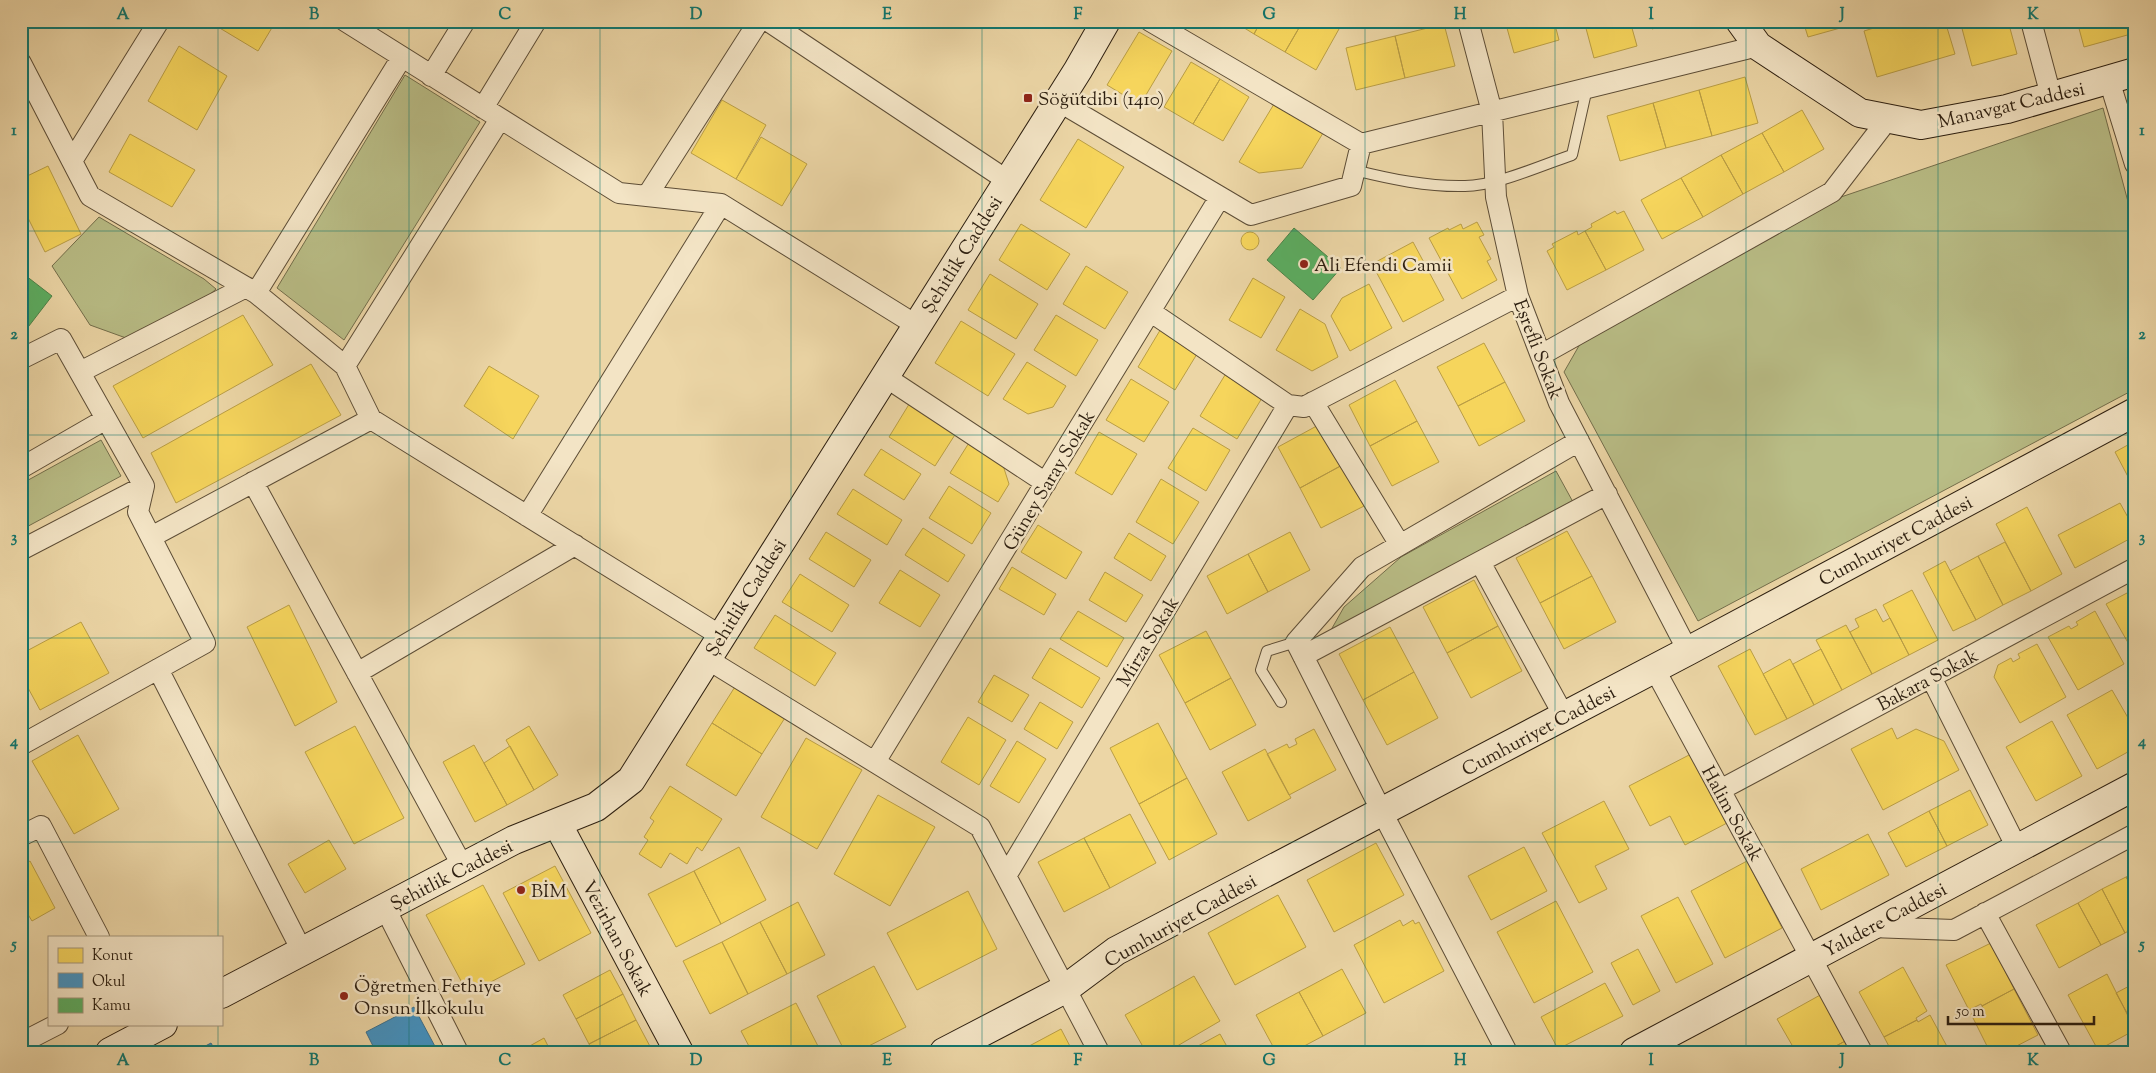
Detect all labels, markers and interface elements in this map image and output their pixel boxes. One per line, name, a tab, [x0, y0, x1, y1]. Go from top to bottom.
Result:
text: A	[117, 4, 130, 27]
text: B	[309, 4, 319, 27]
text: C	[499, 4, 512, 27]
text: D	[690, 4, 703, 27]
text: E	[882, 4, 892, 27]
text: F	[1074, 4, 1083, 27]
text: G	[1262, 4, 1276, 27]
text: H	[1454, 4, 1467, 27]
text: I	[1648, 4, 1654, 27]
text: J	[1838, 4, 1845, 27]
text: K	[2027, 4, 2039, 27]
street label: Manavgat Caddesi	[1935, 76, 2088, 136]
place label: Söğütdibi (1410)	[1038, 87, 1164, 114]
marker: Söğütdibi (1410)	[1022, 92, 1034, 104]
text: 1	[11, 120, 17, 143]
text: 1	[2139, 120, 2145, 143]
street label: Şehitlik Caddesi	[916, 191, 1010, 320]
place label: Ali Efendi Camii	[1314, 253, 1452, 280]
marker: Ali Efendi Camii	[1298, 258, 1310, 270]
street label: Eşrefli Sokak	[1505, 296, 1568, 405]
text: 2	[10, 324, 18, 347]
text: 2	[2138, 324, 2146, 347]
street label: Güney Saray Sokak	[997, 405, 1103, 557]
street label: Cumhuriyet Caddesi	[1814, 490, 1978, 594]
text: 3	[11, 527, 18, 550]
text: 3	[2139, 527, 2146, 550]
street label: Şehitlik Caddesi	[700, 534, 794, 663]
street label: Mirza Sokak	[1112, 592, 1187, 693]
street label: Bakara Sokak	[1873, 643, 1984, 719]
street label: Cumhuriyet Caddesi	[1457, 680, 1621, 784]
text: 4	[9, 731, 18, 754]
text: 4	[2137, 731, 2146, 754]
street label: Halim Sokak	[1693, 762, 1768, 867]
street label: Şehitlik Caddesi	[386, 834, 518, 919]
street label: Cumhuriyet Caddesi	[1100, 869, 1262, 975]
street label: Vezirhan Sokak	[574, 876, 658, 1003]
street label: Yalıdere Caddesi	[1818, 877, 1952, 965]
place label: BİM	[531, 879, 567, 906]
marker: BİM	[515, 884, 527, 896]
text: 5	[9, 934, 17, 957]
text: 5	[2137, 934, 2145, 957]
legend	[48, 936, 222, 1026]
text: Konut	[92, 946, 133, 967]
text: Okul	[92, 972, 126, 993]
place label: Öğretmen Fethiye Onsun İlkokulu	[354, 974, 502, 1023]
marker: Öğretmen Fethiye Onsun İlkokulu	[338, 990, 350, 1002]
scale bar	[1948, 993, 2095, 1025]
text: Kamu	[92, 996, 131, 1017]
text: 50 m	[1955, 1002, 1985, 1023]
text: A	[117, 1050, 130, 1073]
text: B	[309, 1050, 319, 1073]
text: C	[499, 1050, 512, 1073]
text: D	[690, 1050, 703, 1073]
text: E	[882, 1050, 892, 1073]
text: F	[1074, 1050, 1083, 1073]
text: G	[1262, 1050, 1276, 1073]
text: H	[1454, 1050, 1467, 1073]
text: I	[1648, 1050, 1654, 1073]
text: J	[1838, 1050, 1845, 1073]
text: K	[2027, 1050, 2039, 1073]

